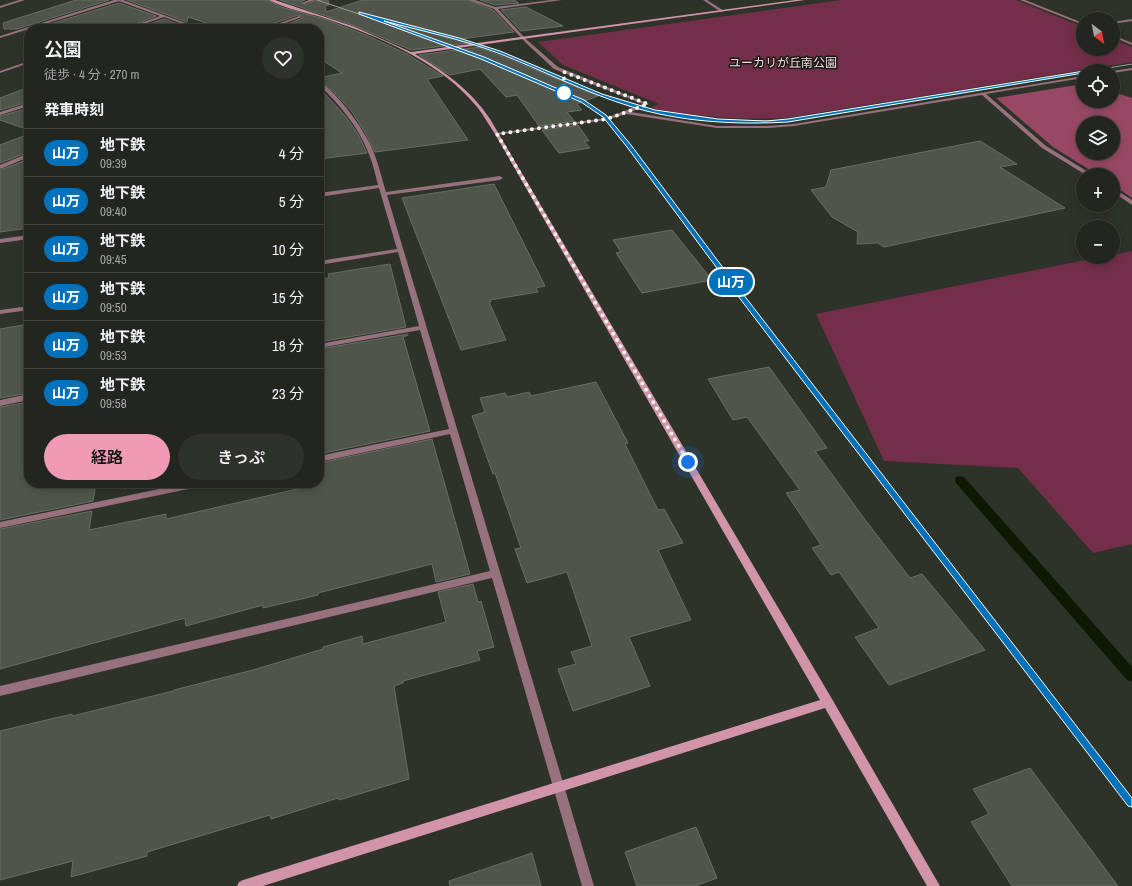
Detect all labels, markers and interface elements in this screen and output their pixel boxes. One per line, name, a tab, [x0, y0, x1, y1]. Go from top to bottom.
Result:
north arrow	[1076, 12, 1120, 56]
map controls	[1076, 12, 1120, 264]
text: 公園	[44, 36, 82, 62]
button: heart	[262, 37, 304, 79]
park label: ユーカリが丘南公園	[729, 55, 837, 71]
button: locate	[1076, 64, 1120, 108]
text: 徒歩 · 4 分 · 270 m	[44, 66, 139, 83]
unlabelled marker	[555, 84, 573, 102]
text: 発車時刻	[44, 99, 104, 120]
button: layers	[1076, 116, 1120, 160]
text: 地下鉄	[100, 134, 145, 155]
text: 4 分	[279, 143, 304, 164]
text: 山万	[52, 144, 80, 162]
text: 09:39	[100, 155, 127, 172]
button: +	[1076, 168, 1120, 212]
text: 地下鉄	[100, 182, 145, 203]
text: 5 分	[279, 191, 304, 212]
text: 山万	[52, 192, 80, 210]
text: 09:40	[100, 203, 127, 220]
button: −	[1076, 220, 1120, 264]
text: 地下鉄	[100, 230, 145, 251]
text: 10 分	[272, 239, 304, 260]
text: 山万	[52, 240, 80, 258]
text: 09:45	[100, 251, 127, 268]
line badge: 山万	[713, 269, 749, 295]
text: 山万	[717, 273, 745, 291]
text: 地下鉄	[100, 278, 145, 299]
text: 15 分	[272, 287, 304, 308]
text: 山万	[52, 288, 80, 306]
text: 09:50	[100, 299, 127, 316]
text: 地下鉄	[100, 326, 145, 347]
text: 18 分	[272, 335, 304, 356]
text: 山万	[52, 336, 80, 354]
text: 09:53	[100, 347, 127, 364]
text: 地下鉄	[100, 374, 145, 395]
text: 23 分	[272, 383, 304, 404]
text: 山万	[52, 384, 80, 402]
text: 09:58	[100, 395, 127, 412]
button: 経路	[44, 434, 170, 480]
button: きっぷ	[178, 434, 304, 480]
your location	[678, 452, 698, 472]

